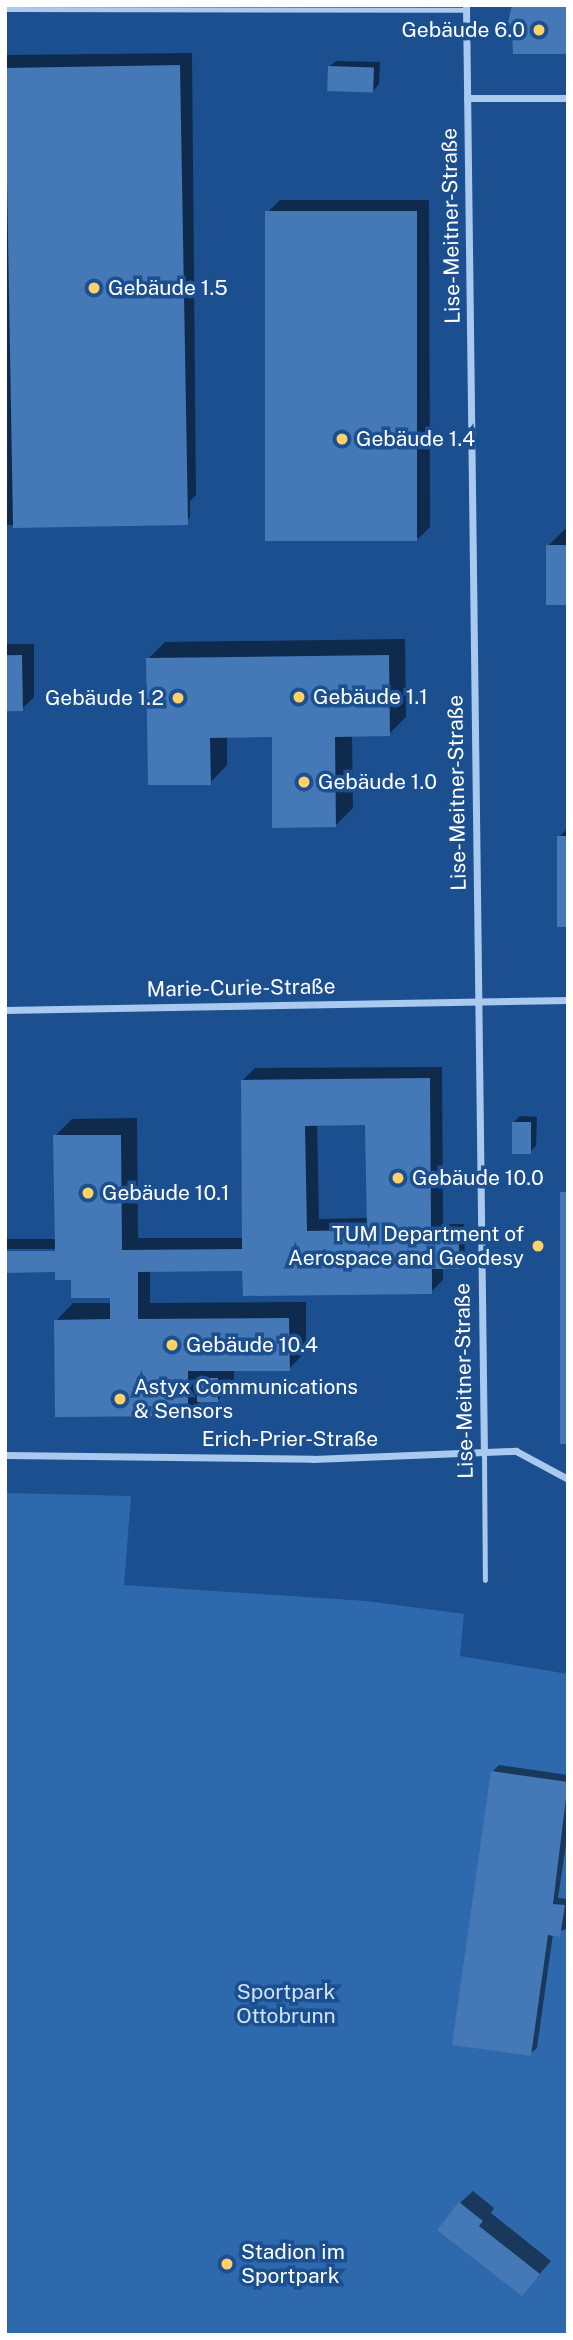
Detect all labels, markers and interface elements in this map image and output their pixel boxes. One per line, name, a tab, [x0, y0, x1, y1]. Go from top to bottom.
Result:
place label: Gebäude 6.0	[401, 17, 525, 43]
marker: Gebäude 6.0	[531, 22, 547, 38]
street label: Lise-Meitner-Straße	[437, 128, 465, 324]
place label: Gebäude 1.5	[108, 275, 228, 301]
marker: Gebäude 1.5	[86, 280, 102, 296]
place label: Gebäude 1.4	[356, 426, 475, 452]
marker: Gebäude 1.4	[334, 431, 350, 447]
place label: Gebäude 1.1	[313, 684, 428, 710]
place label: Gebäude 1.2	[45, 685, 164, 711]
marker: Gebäude 1.1	[291, 689, 307, 705]
marker: Gebäude 1.2	[170, 690, 186, 706]
street label: Lise-Meitner-Straße	[443, 695, 471, 891]
place label: Gebäude 1.0	[318, 769, 437, 795]
marker: Gebäude 1.0	[296, 774, 312, 790]
street label: Marie-Curie-Straße	[146, 974, 336, 1002]
place label: Gebäude 10.0	[412, 1165, 544, 1191]
marker: Gebäude 10.0	[390, 1170, 406, 1186]
place label: Gebäude 10.1	[102, 1180, 230, 1206]
marker: Gebäude 10.1	[80, 1185, 96, 1201]
place label: TUM Department of Aerospace and Geodesy	[288, 1221, 524, 1271]
marker: TUM Department of Aerospace and Geodesy	[530, 1238, 546, 1254]
street label: Lise-Meitner-Straße	[450, 1283, 478, 1479]
place label: Gebäude 10.4	[186, 1332, 318, 1358]
marker: Gebäude 10.4	[164, 1337, 180, 1353]
place label: Astyx Communications & Sensors	[134, 1374, 358, 1424]
marker: Astyx Communications & Sensors	[112, 1391, 128, 1407]
street label: Erich-Prier-Straße	[202, 1426, 378, 1452]
park label: Sportpark Ottobrunn	[236, 1979, 336, 2029]
place label: Stadion im Sportpark	[241, 2239, 345, 2289]
marker: Stadion im Sportpark	[219, 2256, 235, 2272]

